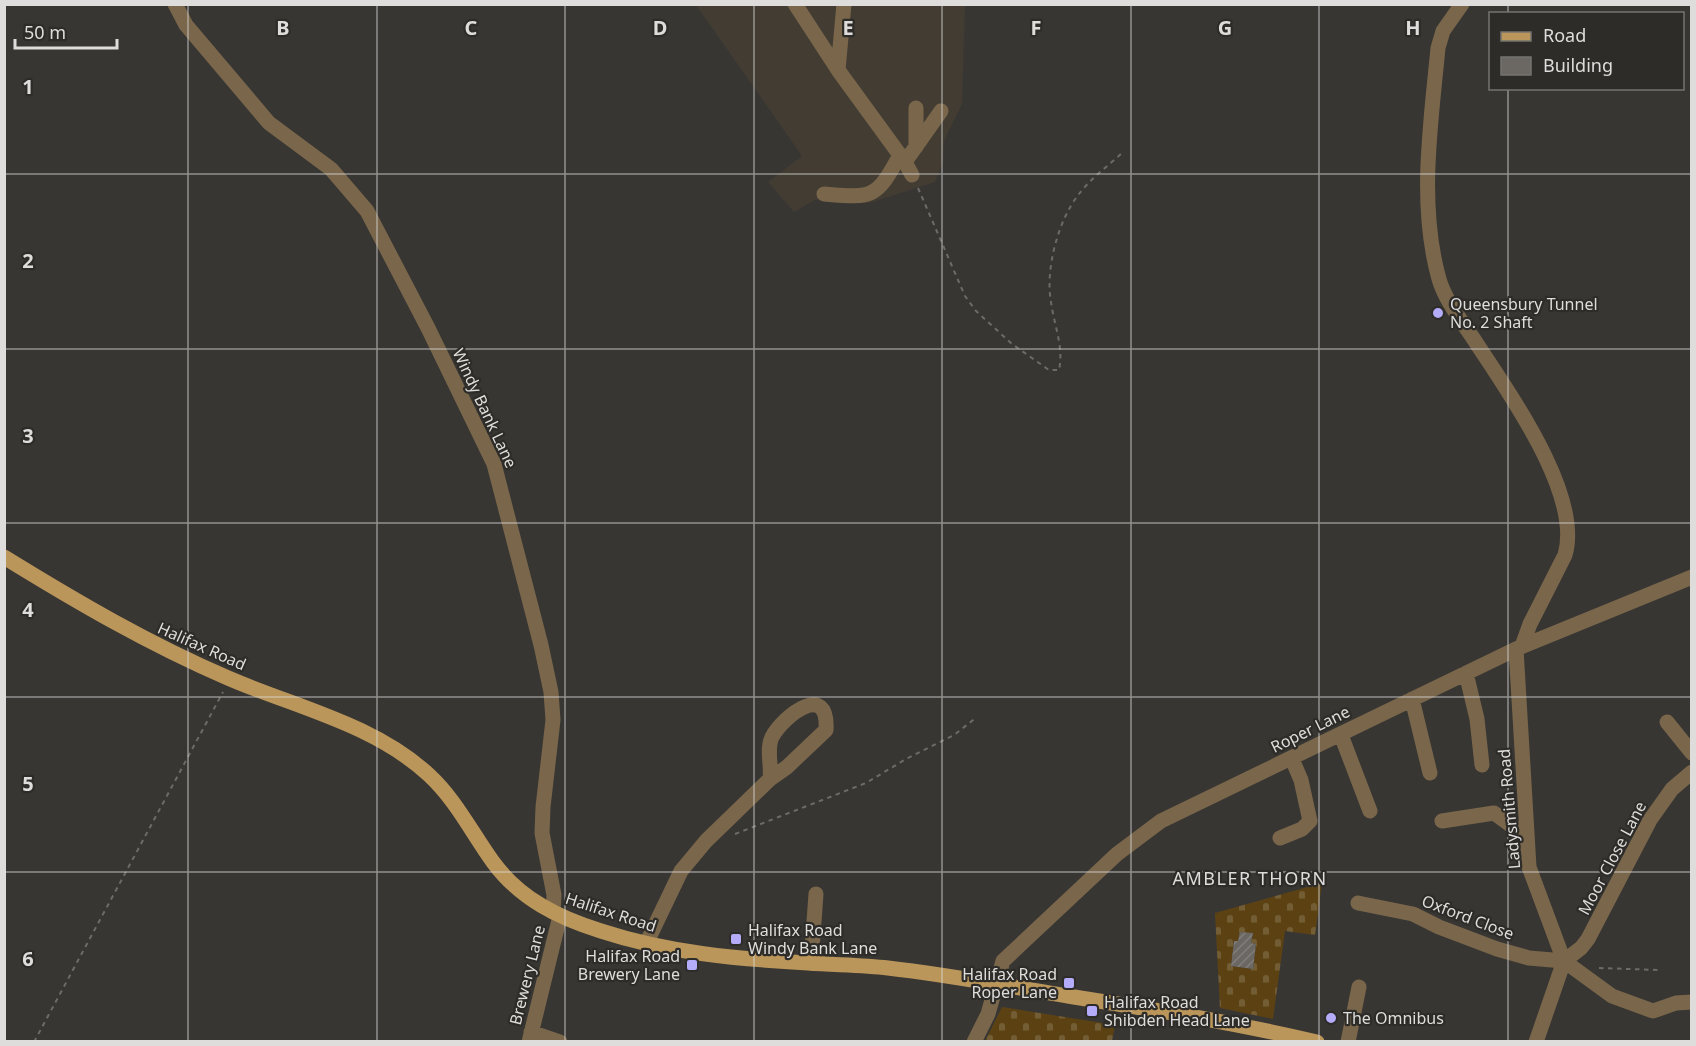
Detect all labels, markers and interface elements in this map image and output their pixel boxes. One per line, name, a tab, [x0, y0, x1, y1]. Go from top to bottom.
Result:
scale bar	[15, 12, 117, 50]
legend	[1489, 12, 1684, 90]
text: B	[276, 14, 290, 41]
text: C	[465, 14, 478, 41]
text: D	[653, 14, 667, 41]
text: E	[842, 14, 854, 41]
text: F	[1031, 14, 1041, 41]
text: G	[1218, 14, 1232, 41]
text: H	[1405, 14, 1421, 41]
text: 50 m	[24, 20, 66, 44]
text: Road	[1543, 23, 1586, 47]
text: Building	[1543, 53, 1613, 77]
text: 1	[22, 73, 34, 100]
text: 2	[22, 247, 34, 274]
place label: Queensbury Tunnel No. 2 Shaft	[1450, 293, 1598, 333]
marker: Queensbury Tunnel No. 2 Shaft	[1431, 306, 1445, 320]
street label: Windy Bank Lane	[448, 345, 522, 471]
text: 3	[22, 422, 34, 449]
text: 4	[22, 596, 34, 623]
street label: Halifax Road	[154, 617, 250, 675]
street label: Roper Lane	[1267, 700, 1353, 758]
street label: Ladysmith Road	[1493, 748, 1525, 870]
text: 5	[22, 770, 34, 797]
street label: Moor Close Lane	[1573, 797, 1651, 919]
district label: AMBLER THORN	[1172, 866, 1328, 890]
street label: Halifax Road	[563, 887, 659, 937]
street label: Oxford Close	[1419, 889, 1517, 945]
place label: Halifax Road Windy Bank Lane	[748, 919, 877, 959]
street label: Brewery Lane	[504, 923, 550, 1027]
marker: Halifax Road Windy Bank Lane	[729, 932, 743, 946]
text: 6	[22, 945, 34, 972]
place label: Halifax Road Brewery Lane	[578, 945, 680, 985]
marker: Halifax Road Brewery Lane	[685, 958, 699, 972]
place label: Halifax Road Roper Lane	[962, 963, 1057, 1003]
marker: Halifax Road Roper Lane	[1062, 976, 1076, 990]
place label: Halifax Road Shibden Head Lane	[1104, 991, 1250, 1031]
marker: Halifax Road Shibden Head Lane	[1085, 1004, 1099, 1018]
place label: The Omnibus	[1343, 1007, 1444, 1029]
marker: The Omnibus	[1324, 1011, 1338, 1025]

